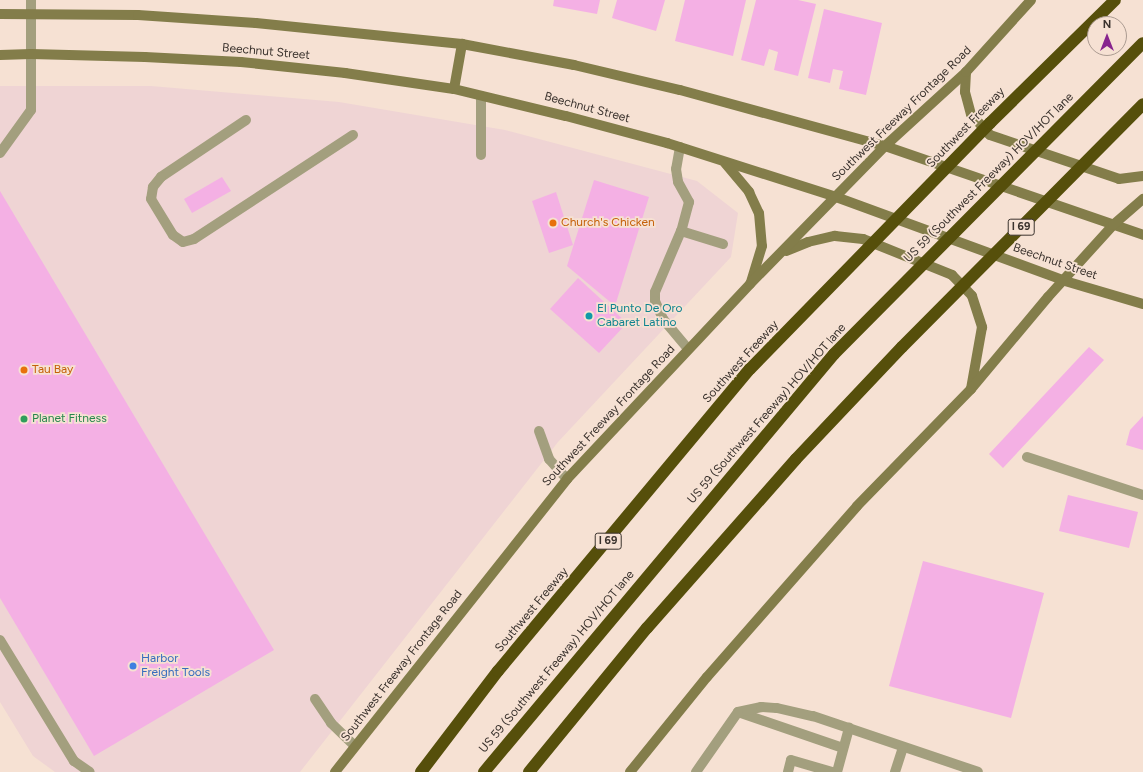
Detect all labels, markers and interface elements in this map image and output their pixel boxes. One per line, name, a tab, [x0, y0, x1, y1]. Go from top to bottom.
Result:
north arrow	[1087, 16, 1127, 56]
text: N	[1103, 18, 1111, 31]
street label: Beechnut Street	[221, 41, 311, 63]
street label: Southwest Freeway Frontage Road	[829, 44, 975, 184]
street label: Southwest Freeway	[924, 85, 1008, 171]
street label: Beechnut Street	[543, 90, 631, 126]
street label: US 59 (Southwest Freeway) HOV/HOT lane	[901, 90, 1077, 266]
place label: Church's Chicken	[561, 216, 655, 230]
marker: Church's Chicken	[548, 218, 558, 228]
road number: I 69	[1007, 218, 1035, 236]
street label: Beechnut Street	[1011, 241, 1099, 283]
place label: El Punto De Oro Cabaret Latino	[597, 302, 683, 330]
marker: El Punto De Oro Cabaret Latino	[584, 311, 594, 321]
street label: Southwest Freeway	[700, 318, 782, 406]
street label: US 59 (Southwest Freeway) HOV/HOT lane	[685, 321, 849, 507]
street label: Southwest Freeway Frontage Road	[540, 342, 678, 490]
place label: Tau Bay	[32, 363, 73, 377]
marker: Tau Bay	[19, 365, 29, 375]
place label: Planet Fitness	[32, 412, 107, 426]
marker: Planet Fitness	[19, 414, 29, 424]
road number: I 69	[594, 532, 622, 550]
street label: Southwest Freeway	[492, 565, 572, 655]
street label: US 59 (Southwest Freeway) HOV/HOT lane	[476, 568, 638, 756]
street label: Southwest Freeway Frontage Road	[338, 588, 466, 744]
place label: Harbor Freight Tools	[141, 652, 210, 680]
marker: Harbor Freight Tools	[128, 661, 138, 671]

